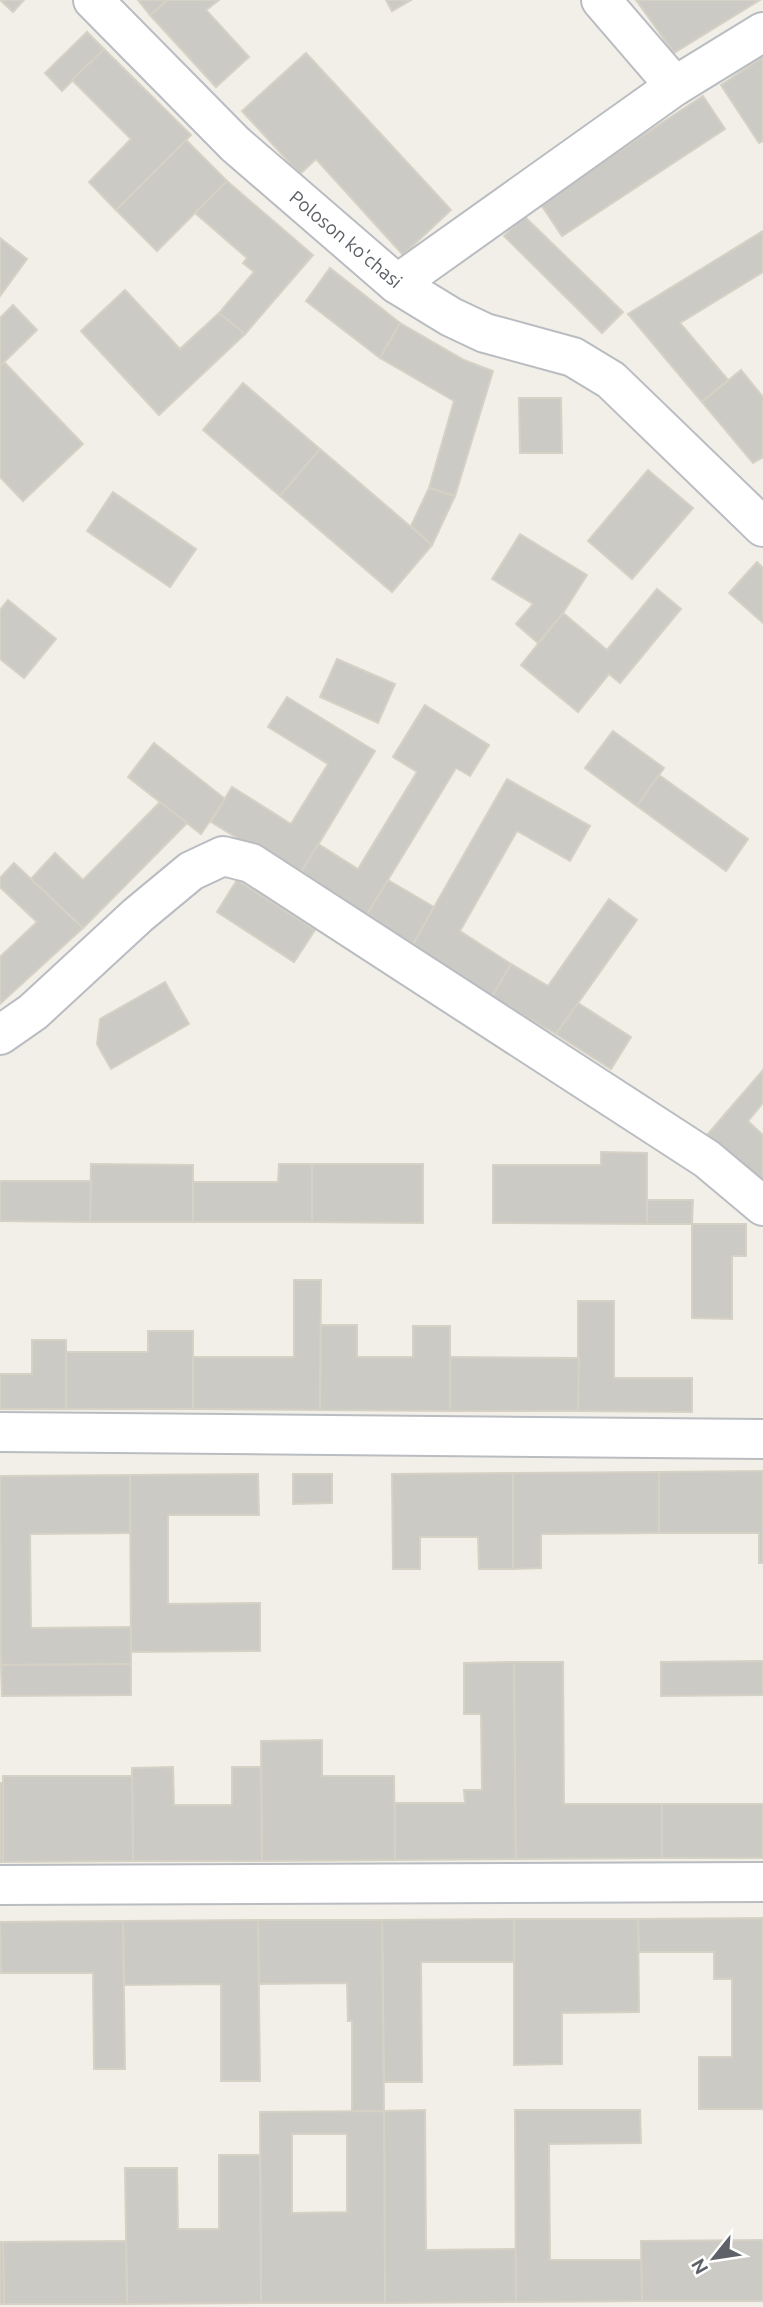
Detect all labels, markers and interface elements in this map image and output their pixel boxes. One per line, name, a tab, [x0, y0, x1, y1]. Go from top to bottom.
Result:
street label: Poloson ko'chasi	[285, 186, 407, 292]
north arrow	[679, 2223, 749, 2293]
text: N	[686, 2255, 712, 2278]

